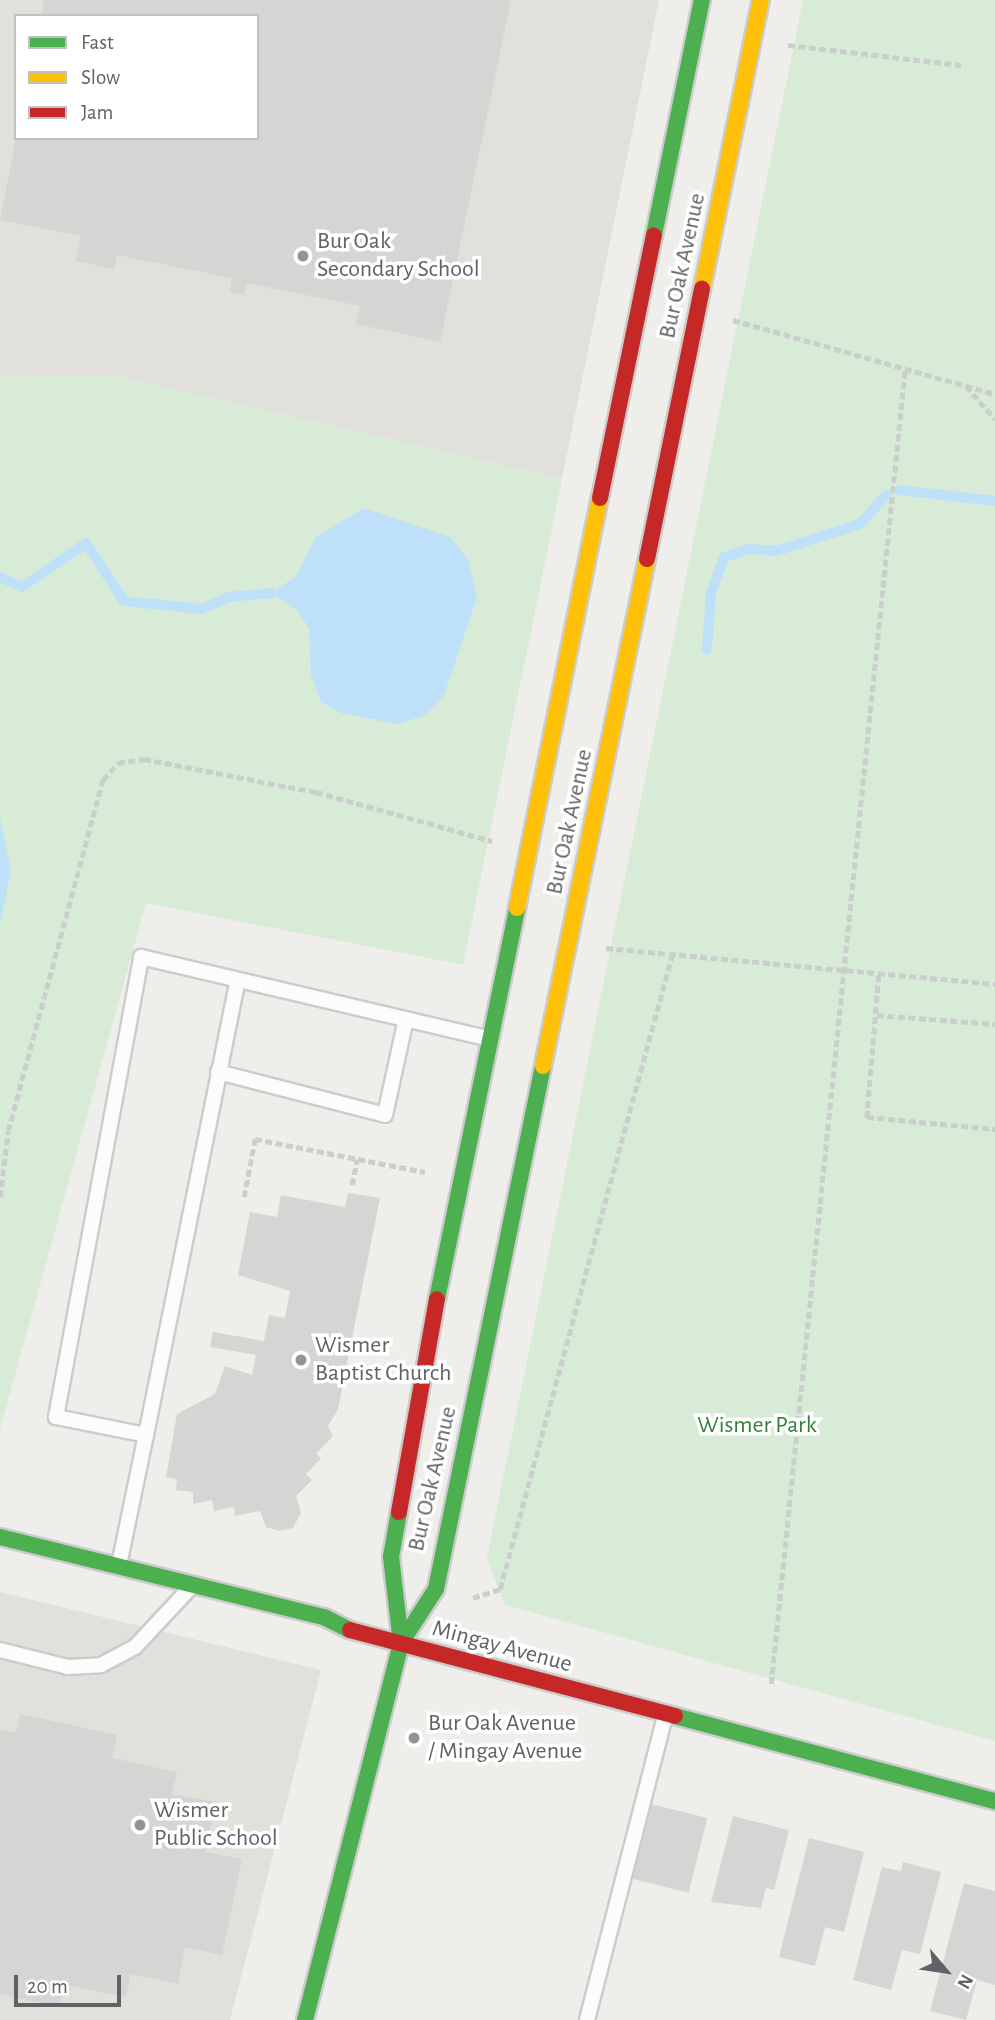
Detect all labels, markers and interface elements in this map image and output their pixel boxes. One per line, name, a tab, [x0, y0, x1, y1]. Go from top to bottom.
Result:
legend	[14, 14, 259, 140]
text: Fast	[81, 32, 114, 53]
text: Slow	[81, 67, 120, 88]
text: Jam	[81, 102, 113, 123]
street label: Bur Oak Avenue	[654, 191, 712, 341]
place label: Bur Oak Secondary School	[317, 228, 480, 284]
marker: Bur Oak Secondary School	[295, 248, 311, 264]
street label: Bur Oak Avenue	[541, 747, 599, 897]
place label: Wismer Baptist Church	[315, 1332, 452, 1388]
marker: Wismer Baptist Church	[293, 1352, 309, 1368]
street label: Bur Oak Avenue	[402, 1404, 464, 1554]
park label: Wismer Park	[697, 1412, 817, 1440]
street label: Mingay Avenue	[429, 1615, 575, 1679]
place label: Bur Oak Avenue / Mingay Avenue	[428, 1710, 582, 1766]
marker: Bur Oak Avenue / Mingay Avenue	[406, 1730, 422, 1746]
place label: Wismer Public School	[154, 1797, 278, 1853]
marker: Wismer Public School	[132, 1817, 148, 1833]
north arrow	[911, 1936, 981, 2006]
scale bar	[18, 1960, 124, 2004]
text: N	[953, 1971, 976, 1992]
text: 20 m	[27, 1976, 68, 1997]

